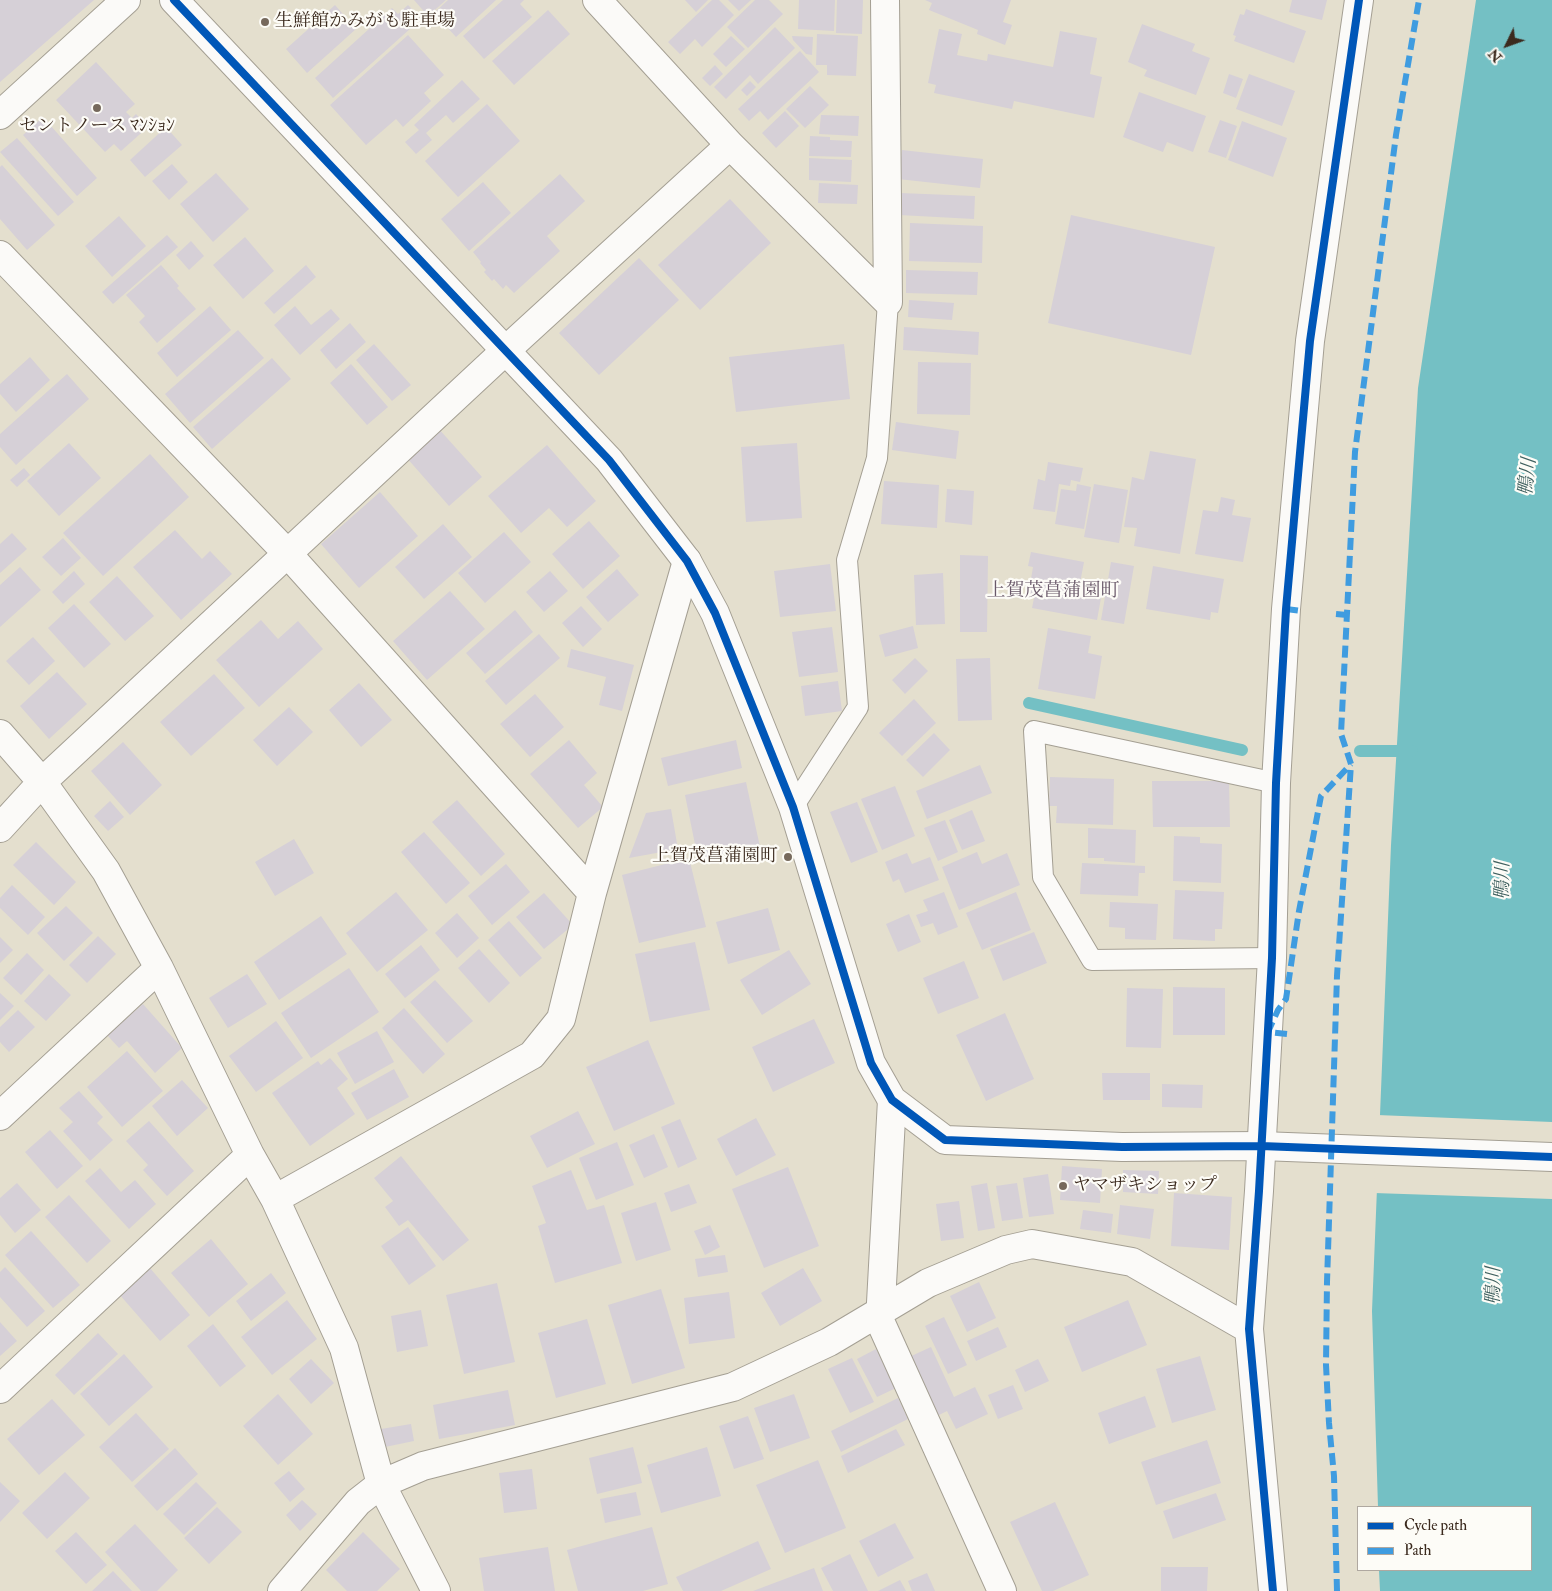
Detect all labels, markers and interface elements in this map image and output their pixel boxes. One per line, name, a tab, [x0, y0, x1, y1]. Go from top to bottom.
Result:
place label: 生鮮館かみがも駐車場	[275, 11, 455, 33]
marker: 生鮮館かみがも駐車場	[259, 16, 271, 28]
north arrow	[1482, 20, 1532, 70]
text: N	[1485, 45, 1506, 66]
marker: セントノース ﾏﾝｼｮﾝ	[91, 102, 103, 114]
place label: セントノース ﾏﾝｼｮﾝ	[19, 116, 175, 138]
water label: 鴨川	[1516, 457, 1542, 497]
district label: 上賀茂菖蒲園町	[987, 581, 1119, 603]
place label: 上賀茂菖蒲園町	[652, 846, 778, 868]
marker: 上賀茂菖蒲園町	[782, 851, 794, 863]
water label: 鴨川	[1492, 862, 1516, 900]
place label: ヤマザキショップ	[1073, 1175, 1217, 1197]
marker: ヤマザキショップ	[1057, 1180, 1069, 1192]
water label: 鴨川	[1483, 1267, 1507, 1305]
legend	[1357, 1506, 1532, 1571]
text: Cycle path	[1404, 1516, 1467, 1535]
text: Path	[1404, 1541, 1431, 1560]

